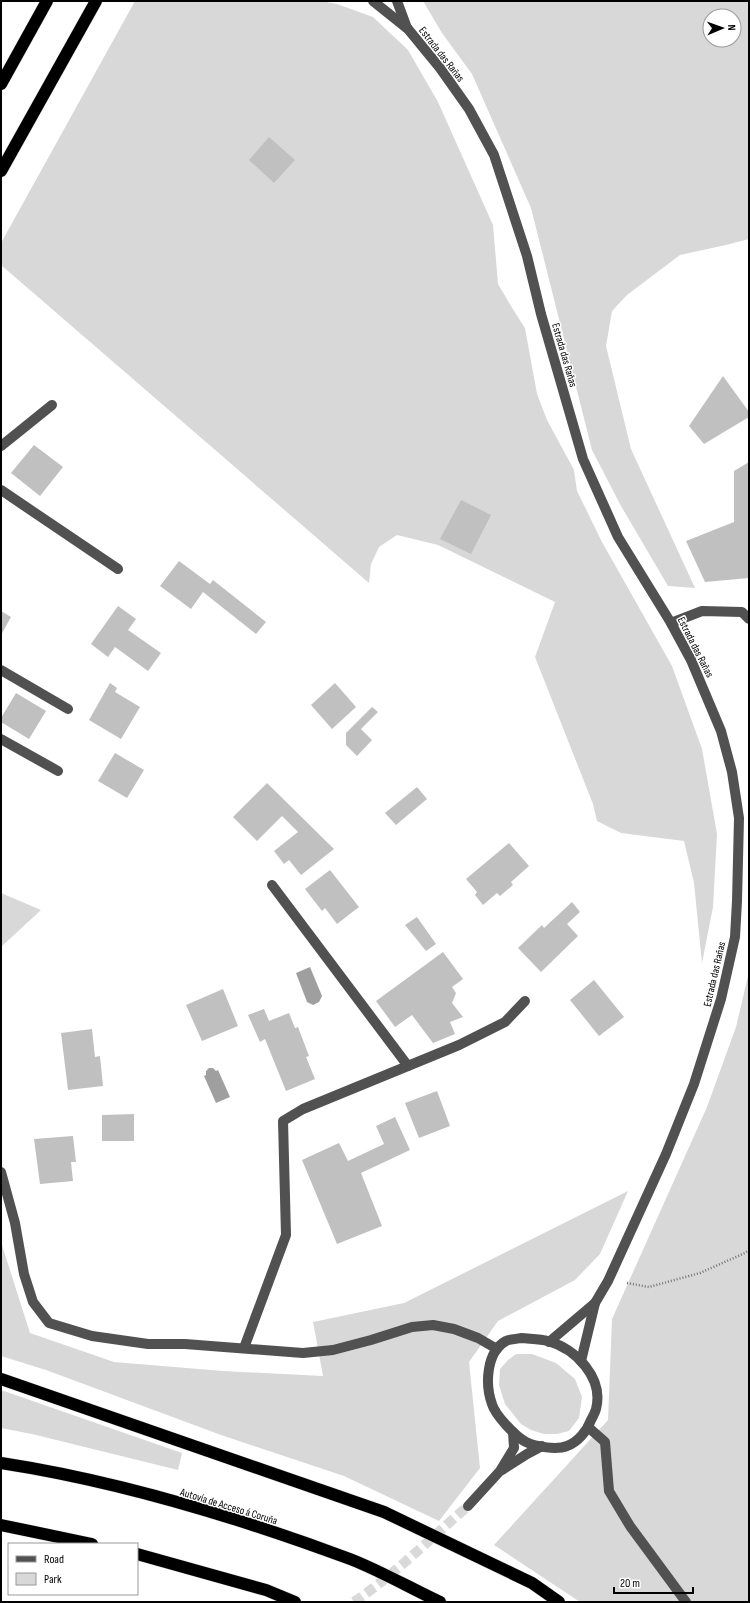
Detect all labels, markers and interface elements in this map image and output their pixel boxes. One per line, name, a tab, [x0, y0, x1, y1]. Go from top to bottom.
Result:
north arrow	[702, 8, 742, 48]
street label: Estrada das Rañas	[416, 24, 467, 84]
text: N	[725, 25, 738, 31]
street label: Estrada das Rañas	[549, 322, 580, 389]
street label: Estrada das Rañas	[675, 615, 716, 680]
street label: Estrada das Rañas	[701, 940, 728, 1008]
street label: Autovía de Acceso á Coruña	[178, 1485, 279, 1527]
legend	[8, 1543, 138, 1595]
text: Road	[44, 1552, 64, 1567]
scale bar	[614, 1569, 693, 1595]
text: Park	[44, 1572, 62, 1587]
text: 20 m	[620, 1576, 640, 1591]

